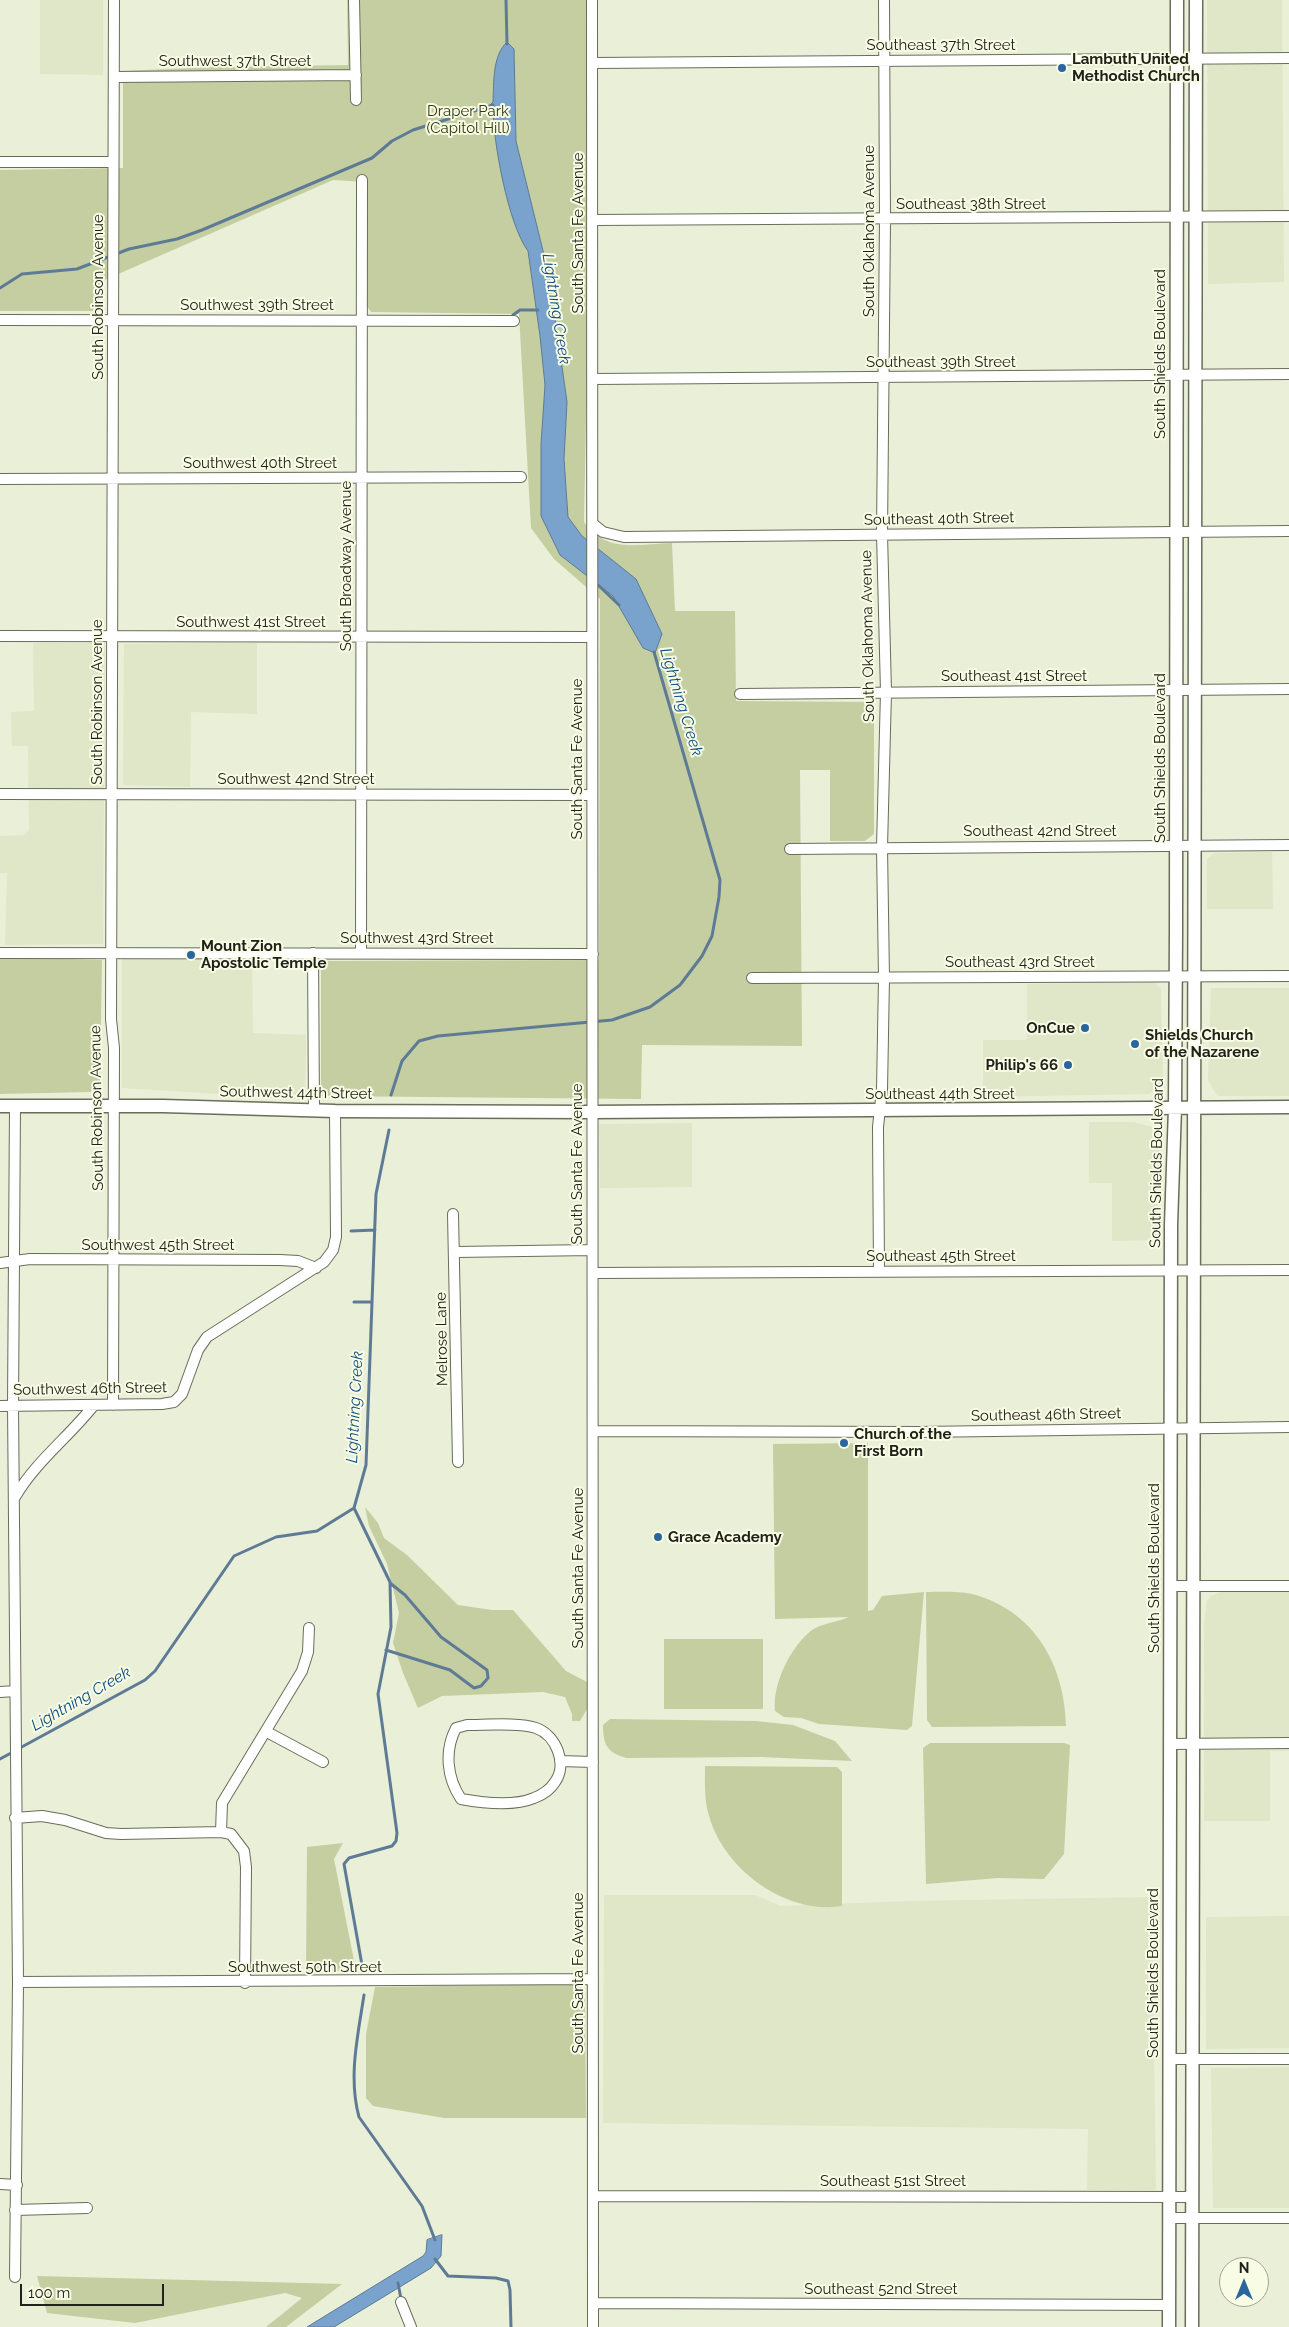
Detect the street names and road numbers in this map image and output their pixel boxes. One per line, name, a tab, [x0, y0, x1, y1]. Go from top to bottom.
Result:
street label: Southeast 37th Street	[867, 36, 1015, 54]
street label: Southwest 37th Street	[159, 52, 311, 70]
street label: South Oklahoma Avenue	[860, 145, 878, 317]
street label: South Santa Fe Avenue	[569, 152, 587, 314]
street label: Southeast 38th Street	[896, 195, 1046, 213]
street label: South Robinson Avenue	[89, 214, 107, 380]
street label: South Shields Boulevard	[1151, 269, 1169, 439]
street label: Southwest 39th Street	[180, 296, 334, 314]
street label: Southeast 39th Street	[866, 353, 1016, 371]
street label: Southwest 40th Street	[183, 454, 337, 472]
street label: South Broadway Avenue	[337, 481, 355, 651]
street label: Southeast 40th Street	[864, 509, 1014, 529]
street label: South Oklahoma Avenue	[857, 550, 879, 722]
street label: Southwest 41st Street	[176, 613, 326, 631]
street label: South Robinson Avenue	[88, 619, 106, 785]
street label: Southeast 41st Street	[941, 667, 1087, 685]
street label: South Shields Boulevard	[1151, 673, 1169, 843]
street label: South Santa Fe Avenue	[568, 678, 586, 840]
street label: Southwest 42nd Street	[218, 770, 374, 788]
street label: Southeast 42nd Street	[963, 822, 1117, 840]
street label: Southwest 43rd Street	[340, 929, 494, 947]
street label: Southeast 43rd Street	[945, 953, 1095, 971]
street label: South Robinson Avenue	[87, 1025, 107, 1191]
street label: South Shields Boulevard	[1147, 1078, 1167, 1248]
street label: Southwest 44th Street	[219, 1083, 373, 1103]
street label: South Santa Fe Avenue	[568, 1083, 586, 1245]
street label: Southeast 44th Street	[865, 1085, 1015, 1103]
street label: Southwest 45th Street	[82, 1236, 234, 1254]
street label: Southeast 45th Street	[866, 1247, 1016, 1265]
street label: Melrose Lane	[432, 1292, 452, 1386]
street label: Southwest 46th Street	[13, 1379, 167, 1399]
street label: Southeast 46th Street	[971, 1405, 1121, 1425]
street label: South Shields Boulevard	[1145, 1483, 1163, 1653]
street label: South Santa Fe Avenue	[569, 1487, 587, 1649]
street label: South Shields Boulevard	[1144, 1888, 1162, 2058]
street label: South Santa Fe Avenue	[569, 1892, 587, 2054]
street label: Southwest 50th Street	[228, 1958, 382, 1976]
street label: Southeast 51st Street	[820, 2172, 966, 2190]
street label: Southeast 52nd Street	[804, 2280, 958, 2298]

